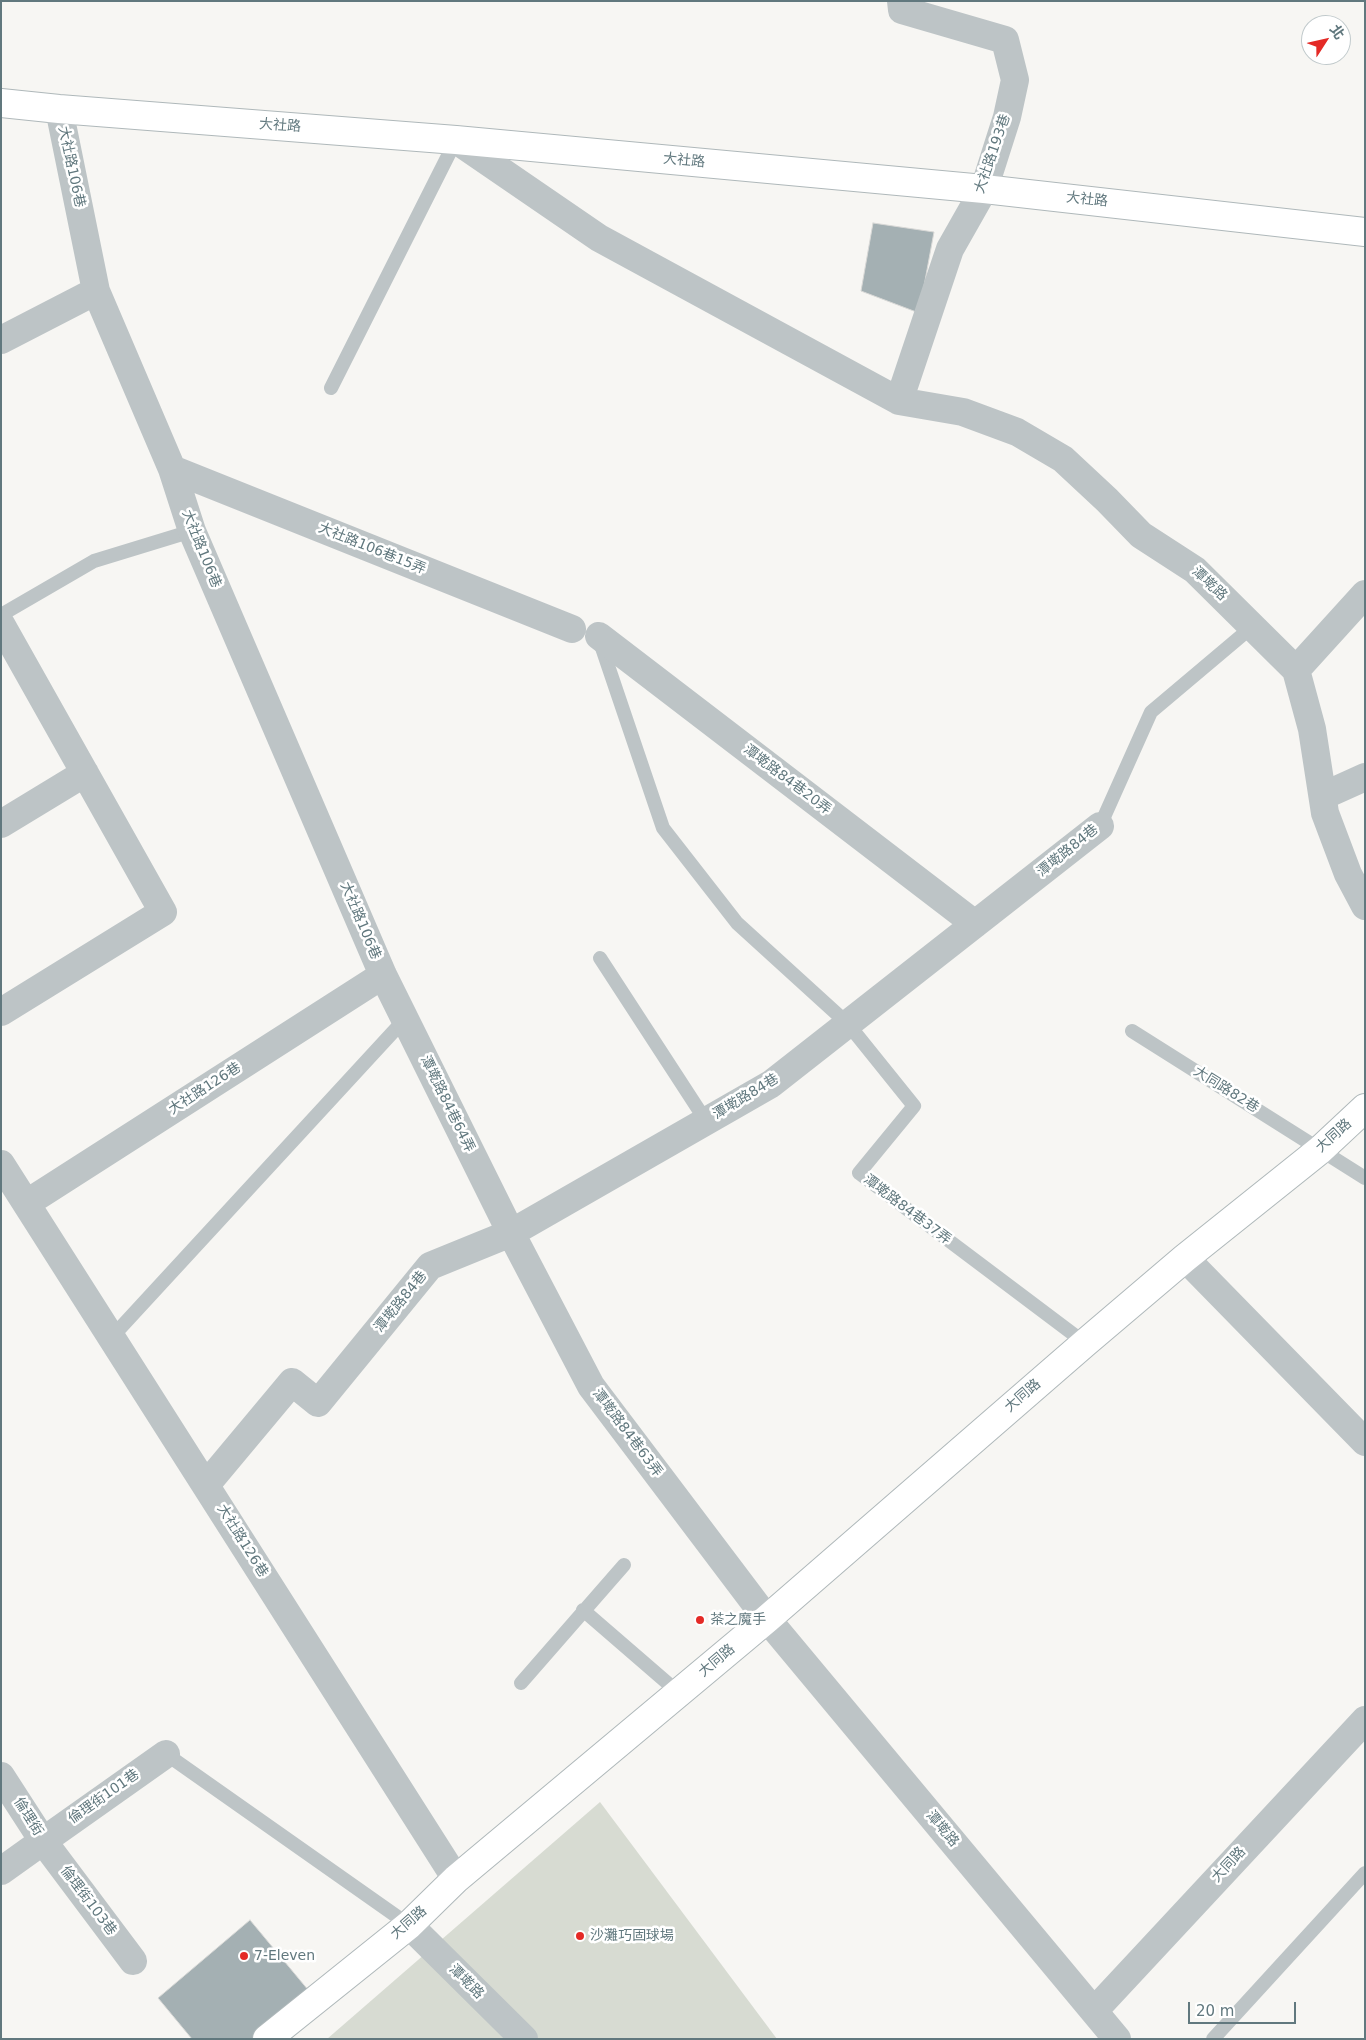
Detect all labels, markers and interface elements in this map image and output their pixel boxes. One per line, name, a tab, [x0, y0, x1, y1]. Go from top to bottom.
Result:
north arrow	[1301, 15, 1351, 65]
text: 北	[1327, 22, 1348, 42]
street label: 大社路193巷	[972, 112, 1014, 196]
street label: 大社路	[258, 116, 302, 136]
street label: 大社路106巷	[54, 125, 88, 209]
street label: 大社路	[662, 151, 706, 171]
street label: 大社路	[1065, 189, 1109, 211]
street label: 大社路106巷	[178, 508, 224, 590]
street label: 大社路106巷15弄	[316, 520, 428, 578]
street label: 潭墘路	[1188, 564, 1230, 604]
street label: 潭墘路84巷20弄	[740, 742, 834, 818]
street label: 潭墘路84巷	[1034, 821, 1102, 881]
street label: 大社路106巷	[336, 880, 384, 962]
street label: 潭墘路84巷64弄	[416, 1053, 478, 1155]
street label: 大社路126巷	[166, 1059, 244, 1119]
street label: 大同路82巷	[1190, 1063, 1262, 1117]
street label: 潭墘路84巷	[710, 1071, 782, 1123]
street label: 大同路	[1313, 1116, 1355, 1156]
street label: 潭墘路84巷37弄	[860, 1172, 954, 1248]
street label: 潭墘路84巷	[371, 1268, 431, 1336]
street label: 大同路	[1002, 1376, 1044, 1416]
street label: 潭墘路84巷63弄	[589, 1386, 665, 1480]
street label: 大社路126巷	[213, 1501, 271, 1581]
place label: 茶之魔手	[710, 1612, 766, 1628]
marker: 茶之魔手	[694, 1614, 706, 1626]
street label: 大同路	[696, 1641, 738, 1681]
street label: 倫理街101巷	[65, 1766, 143, 1828]
street label: 倫理街	[10, 1795, 46, 1839]
street label: 潭墘路	[922, 1808, 962, 1850]
street label: 大同路	[1209, 1844, 1249, 1886]
street label: 倫理街103巷	[56, 1863, 120, 1939]
street label: 大同路	[388, 1903, 430, 1943]
place label: 沙灘巧固球場	[590, 1928, 674, 1944]
marker: 沙灘巧固球場	[574, 1930, 586, 1942]
place label: 7-Eleven	[254, 1948, 315, 1964]
marker: 7-Eleven	[238, 1950, 250, 1962]
street label: 潭墘路	[445, 1961, 487, 2003]
scale bar	[1191, 1992, 1298, 2024]
text: 20 m	[1196, 2002, 1234, 2020]

